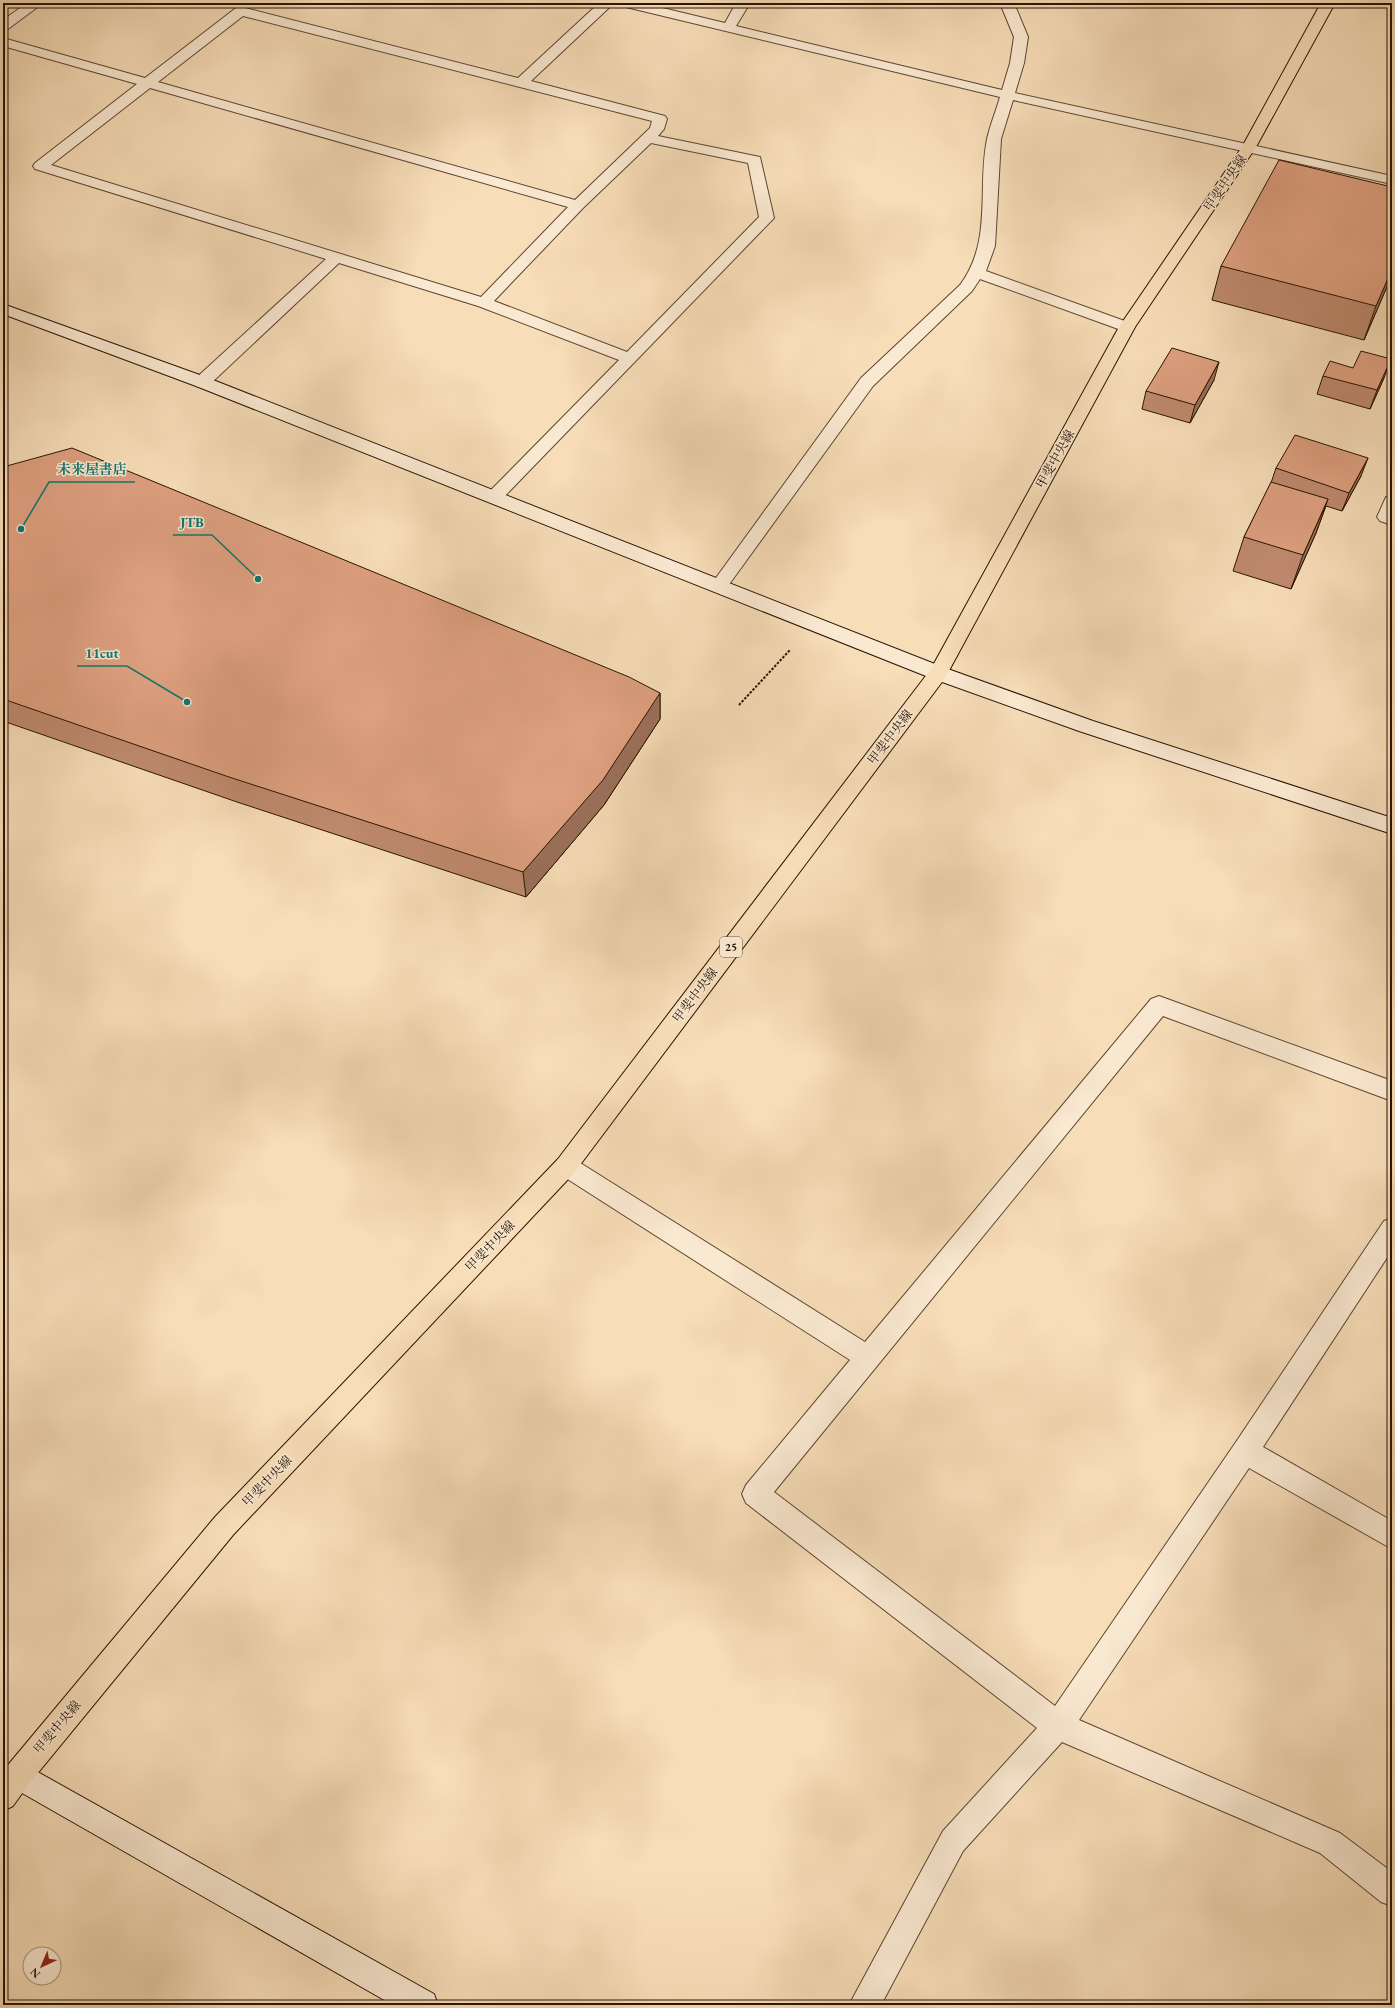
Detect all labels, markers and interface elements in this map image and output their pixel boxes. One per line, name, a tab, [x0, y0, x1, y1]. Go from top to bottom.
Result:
street label: 甲斐中央線	[1200, 151, 1250, 215]
street label: 甲斐中央線	[1032, 426, 1078, 492]
callout: 未来屋書店	[49, 456, 135, 482]
text: 未来屋書店	[57, 460, 127, 478]
callout: JTB	[173, 509, 212, 535]
text: JTB	[178, 513, 204, 531]
callout: 11cut	[77, 640, 127, 666]
text: 11cut	[85, 644, 120, 662]
street label: 甲斐中央線	[864, 706, 916, 768]
road number: 25	[720, 937, 742, 957]
street label: 甲斐中央線	[669, 964, 721, 1026]
street label: 甲斐中央線	[461, 1217, 519, 1275]
street label: 甲斐中央線	[238, 1452, 296, 1510]
street label: 甲斐中央線	[30, 1697, 84, 1757]
north arrow	[22, 1946, 62, 1986]
text: N	[27, 1965, 43, 1981]

